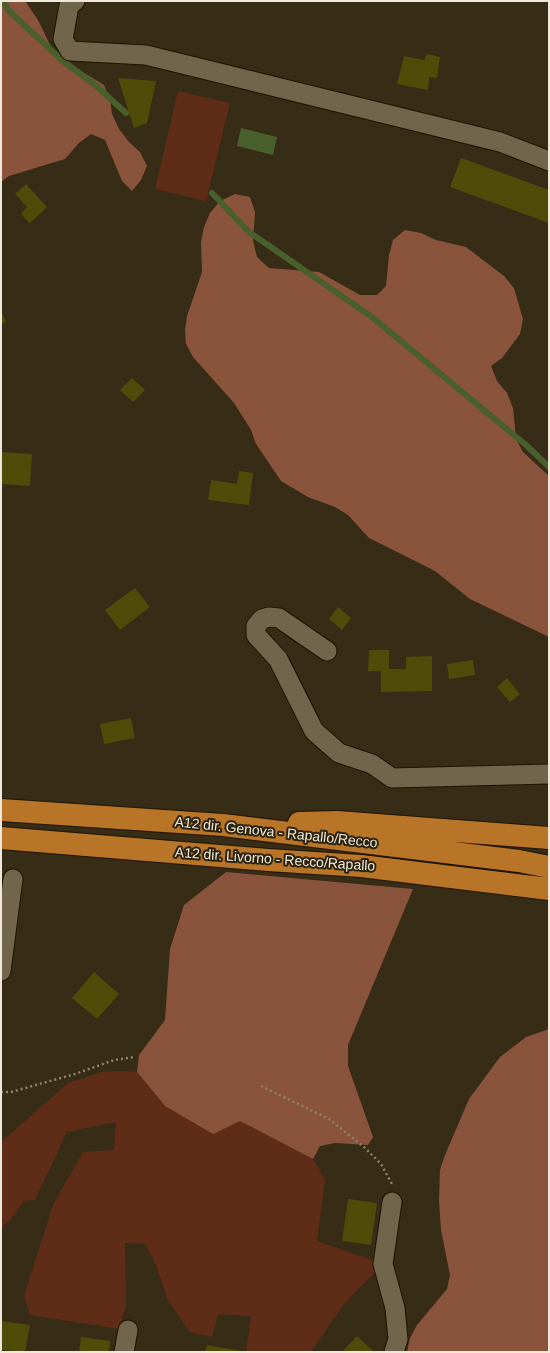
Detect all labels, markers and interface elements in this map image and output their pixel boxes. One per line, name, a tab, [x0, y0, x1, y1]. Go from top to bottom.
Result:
street label: A12 dir. Genova - Rapallo/Recco	[174, 814, 378, 852]
street label: A12 dir. Livorno - Recco/Rapallo	[174, 845, 376, 875]

